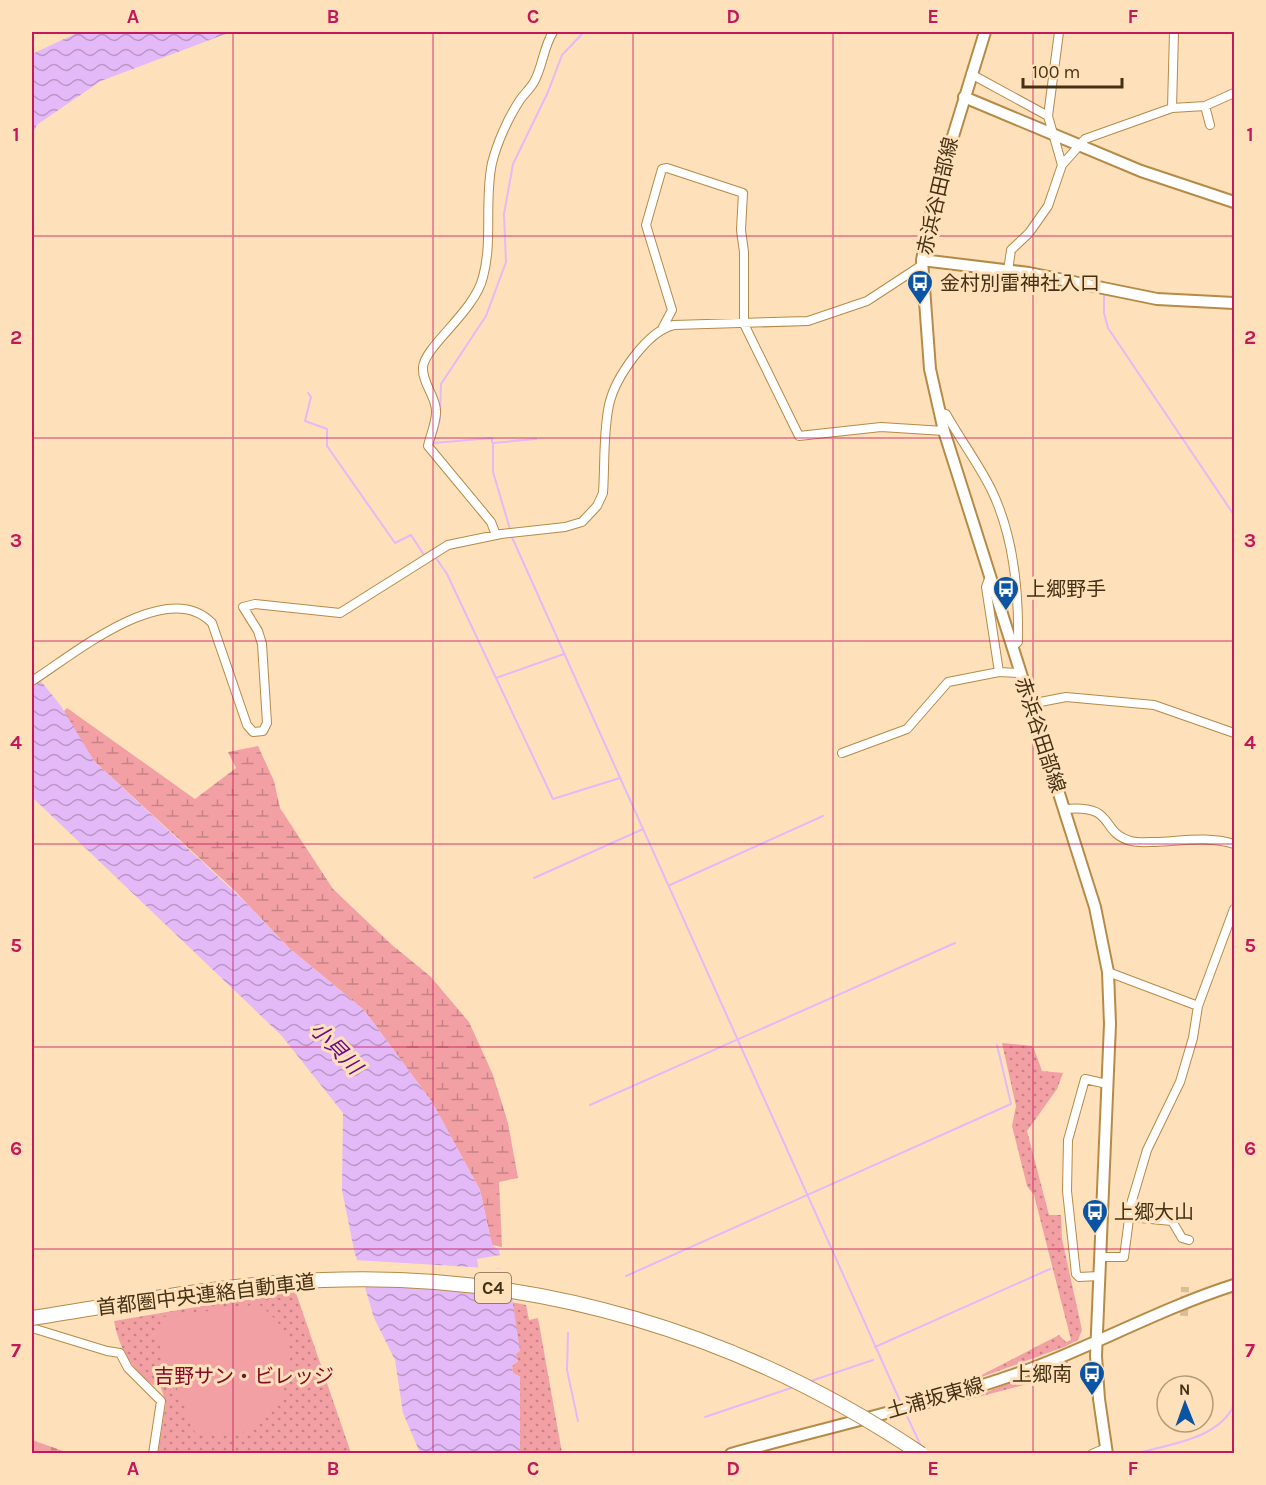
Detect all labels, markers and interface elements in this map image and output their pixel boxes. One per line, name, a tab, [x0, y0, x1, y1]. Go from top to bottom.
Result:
text: A	[127, 5, 140, 28]
text: B	[327, 5, 339, 28]
text: C	[527, 5, 539, 28]
text: D	[726, 5, 740, 28]
text: E	[927, 5, 939, 28]
text: F	[1128, 5, 1139, 28]
scale bar	[1023, 51, 1122, 89]
text: 100 m	[1032, 61, 1080, 83]
text: 1	[12, 123, 20, 146]
text: 1	[1246, 123, 1254, 146]
street label: 赤浜谷田部線	[913, 135, 963, 257]
bus stop icon: 金村別雷神社入口	[905, 268, 935, 306]
place label: 金村別雷神社入口	[940, 272, 1100, 295]
text: 2	[10, 326, 22, 349]
text: 2	[1244, 326, 1256, 349]
text: 3	[10, 529, 22, 552]
text: 3	[1244, 529, 1256, 552]
bus stop icon: 上郷野手	[991, 574, 1021, 612]
place label: 上郷野手	[1026, 578, 1106, 601]
street label: 赤浜谷田部線	[1011, 674, 1069, 796]
text: 4	[10, 731, 22, 754]
text: 4	[1244, 731, 1256, 754]
text: 5	[10, 934, 22, 957]
text: 5	[1244, 934, 1256, 957]
water label: 小貝川	[305, 1017, 368, 1080]
text: 6	[10, 1137, 22, 1160]
text: 6	[1244, 1137, 1256, 1160]
bus stop icon: 上郷大山	[1080, 1197, 1110, 1235]
place label: 上郷大山	[1114, 1201, 1194, 1224]
street label: 首都圏中央連絡自動車道	[95, 1270, 317, 1320]
road number: C4	[475, 1273, 511, 1303]
text: 7	[11, 1339, 21, 1362]
text: 7	[1245, 1339, 1255, 1362]
bus stop icon: 上郷南	[1077, 1359, 1107, 1397]
place label: 上郷南	[1012, 1363, 1072, 1386]
park label: 吉野サン・ビレッジ	[154, 1365, 334, 1388]
street label: 土浦坂東線	[884, 1373, 986, 1423]
north arrow	[1155, 1374, 1215, 1434]
text: N	[1179, 1380, 1191, 1399]
text: A	[127, 1457, 140, 1480]
text: B	[327, 1457, 339, 1480]
text: C	[527, 1457, 539, 1480]
text: D	[726, 1457, 740, 1480]
text: E	[927, 1457, 939, 1480]
text: F	[1128, 1457, 1139, 1480]

